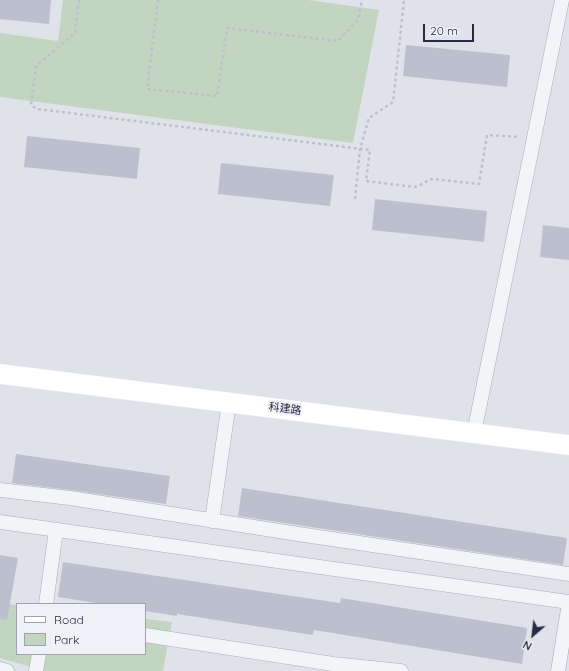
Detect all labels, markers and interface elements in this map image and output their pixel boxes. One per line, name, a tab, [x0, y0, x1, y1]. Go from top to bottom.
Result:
scale bar	[425, 16, 476, 42]
text: 20 m	[430, 23, 458, 38]
street label: 科建路	[268, 400, 302, 418]
legend	[16, 603, 146, 655]
text: Road	[54, 612, 84, 627]
north arrow	[513, 615, 553, 655]
text: Park	[54, 632, 79, 647]
text: N	[521, 638, 534, 654]

